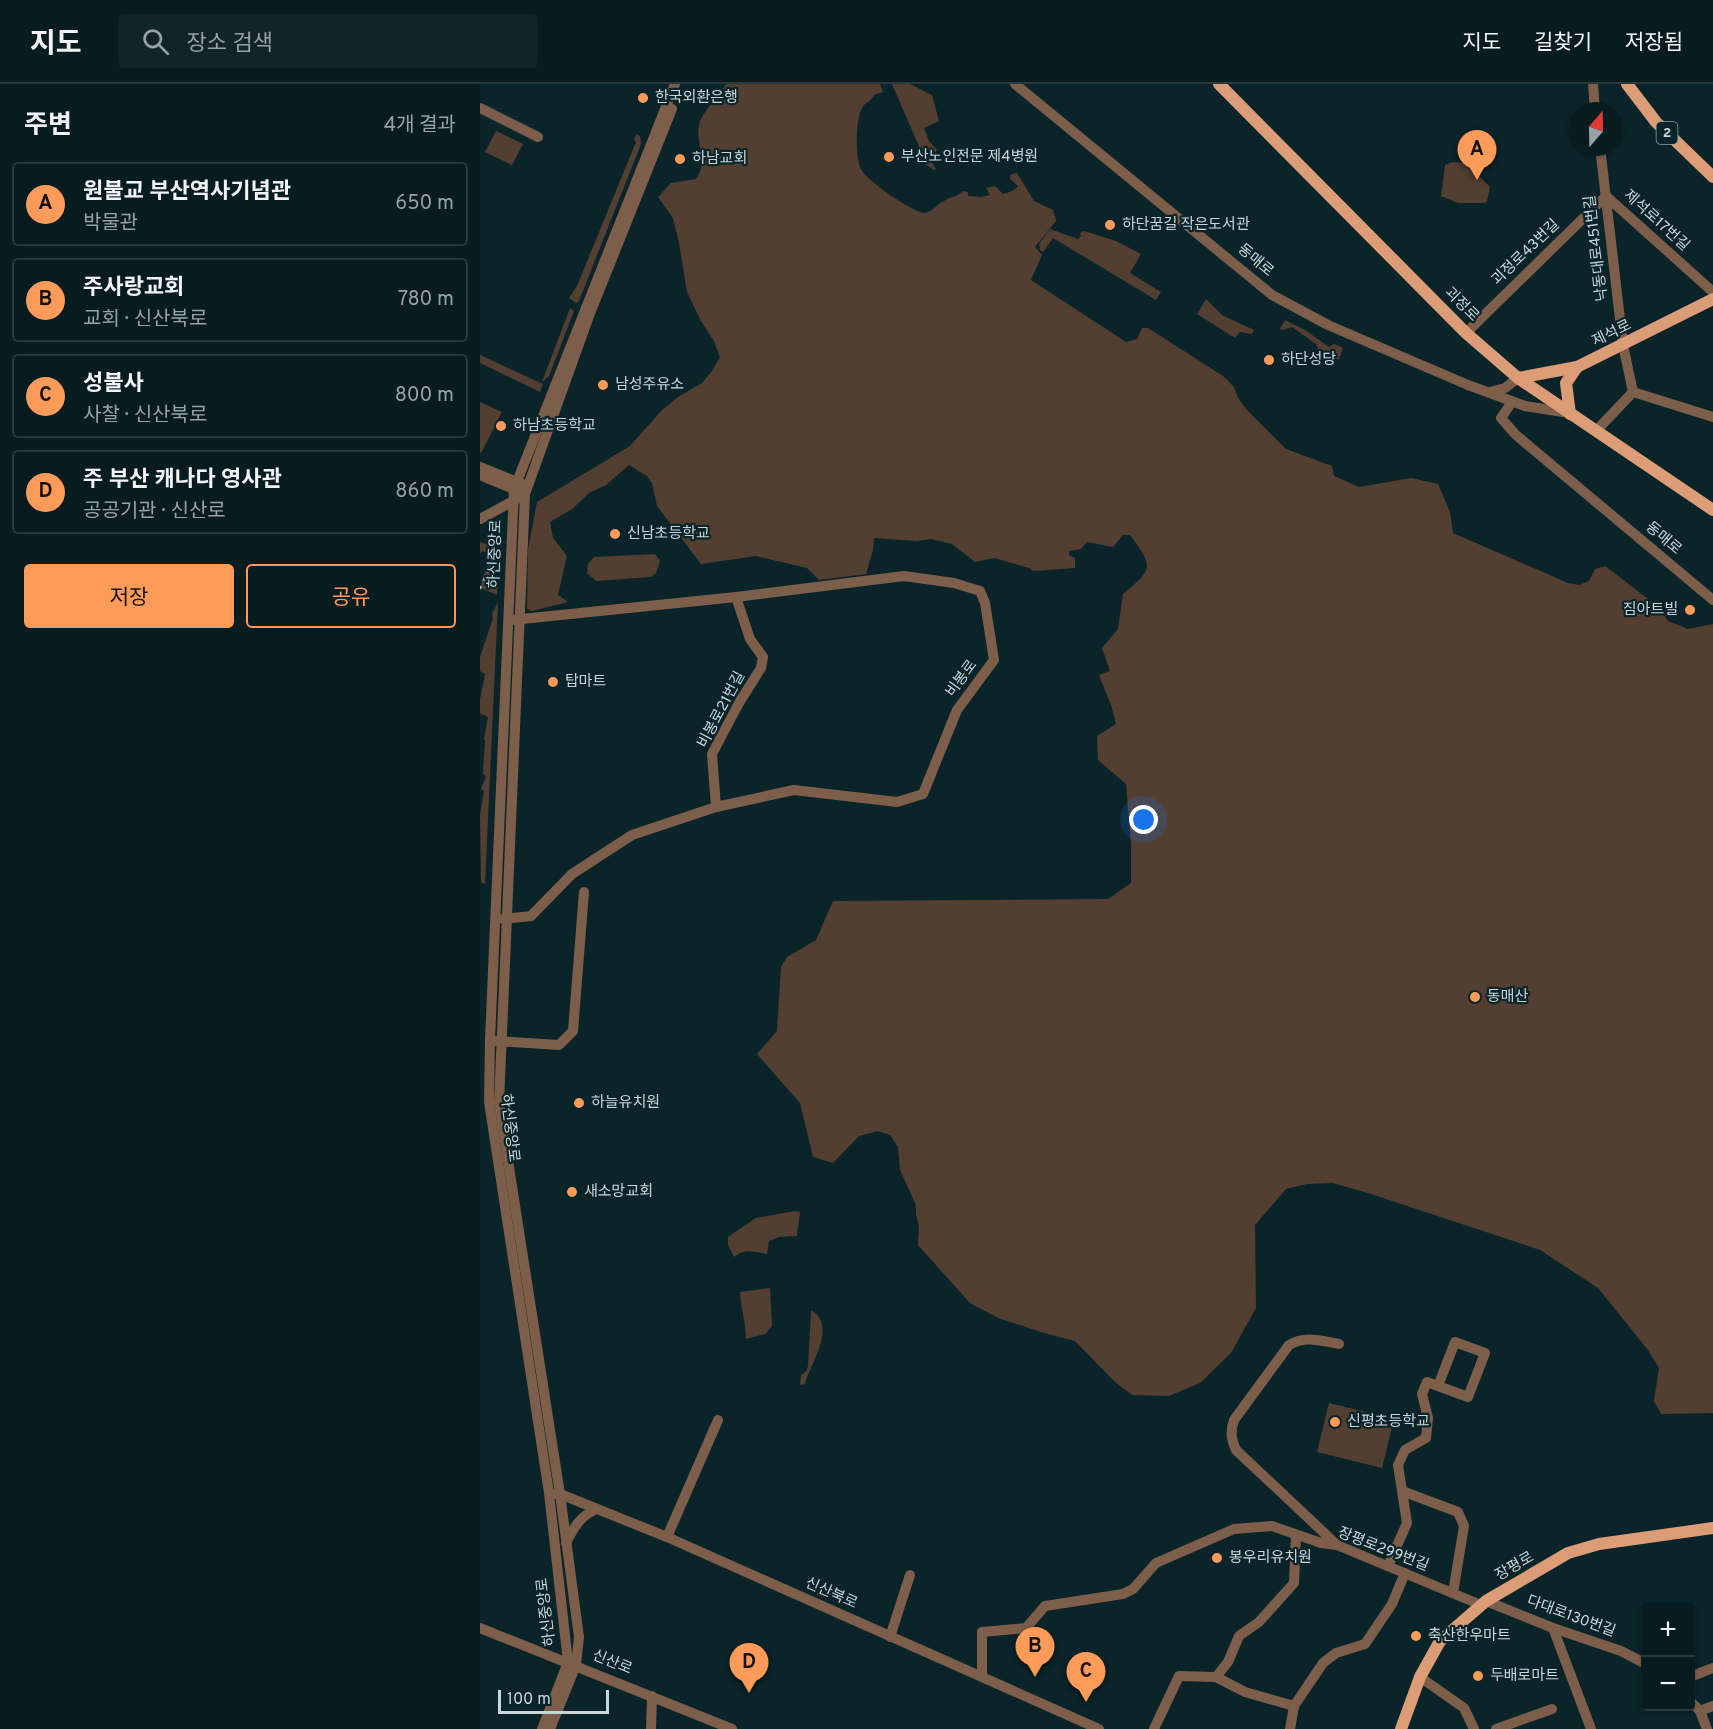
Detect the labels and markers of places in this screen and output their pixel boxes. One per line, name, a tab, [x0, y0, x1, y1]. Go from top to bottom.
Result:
place label: 한국외환은행	[655, 88, 738, 108]
marker: 한국외환은행	[636, 91, 650, 105]
pin: A	[1458, 130, 1496, 180]
place label: 부산노인전문 제4병원	[901, 148, 1038, 167]
place label: 하남교회	[692, 150, 747, 169]
marker: 부산노인전문 제4병원	[882, 150, 896, 164]
marker: 하남교회	[673, 152, 687, 166]
place label: 하단꿈길 작은도서관	[1122, 216, 1250, 235]
marker: 하단꿈길 작은도서관	[1103, 218, 1117, 232]
place label: 하단성당	[1281, 351, 1336, 370]
marker: 하단성당	[1262, 353, 1276, 367]
place label: 남성주유소	[615, 376, 684, 395]
marker: 남성주유소	[596, 378, 610, 392]
place label: 하남초등학교	[513, 416, 596, 436]
marker: 하남초등학교	[494, 419, 508, 433]
place label: 신남초등학교	[627, 524, 710, 544]
marker: 신남초등학교	[608, 527, 622, 541]
place label: 짐아트빌	[1623, 601, 1678, 620]
marker: 짐아트빌	[1683, 603, 1697, 617]
place label: 탑마트	[565, 673, 607, 692]
marker: 탑마트	[546, 675, 560, 689]
place label: 동매산	[1487, 988, 1529, 1007]
marker: 동매산	[1468, 990, 1482, 1004]
place label: 하늘유치원	[591, 1094, 660, 1113]
marker: 하늘유치원	[572, 1096, 586, 1110]
place label: 새소망교회	[584, 1183, 653, 1202]
marker: 새소망교회	[565, 1185, 579, 1199]
place label: 신평초등학교	[1347, 1412, 1430, 1432]
marker: 신평초등학교	[1328, 1415, 1342, 1429]
place label: 봉우리유치원	[1229, 1549, 1312, 1568]
marker: 봉우리유치원	[1210, 1551, 1224, 1565]
place label: 축산한우마트	[1428, 1627, 1511, 1646]
pin: B	[1016, 1628, 1054, 1677]
marker: 축산한우마트	[1409, 1629, 1423, 1643]
pin: D	[730, 1644, 768, 1693]
pin: C	[1066, 1652, 1106, 1702]
place label: 두배로마트	[1490, 1667, 1559, 1686]
marker: 두배로마트	[1471, 1669, 1485, 1683]

